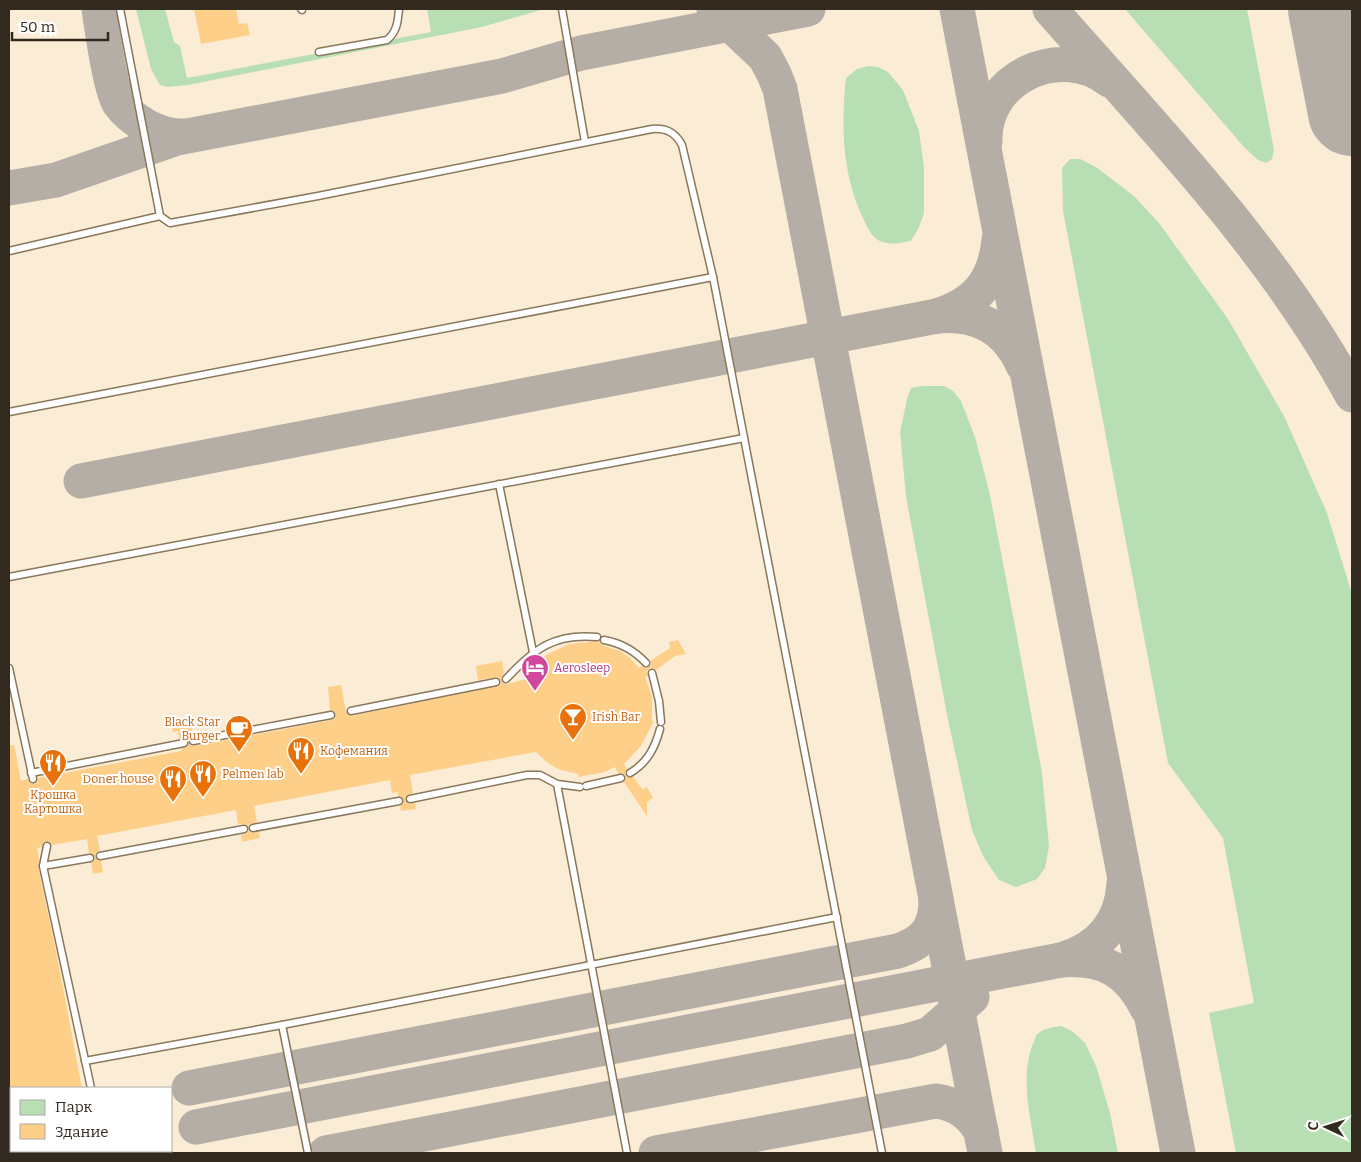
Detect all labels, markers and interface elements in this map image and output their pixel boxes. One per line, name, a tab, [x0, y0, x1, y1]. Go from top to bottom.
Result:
scale bar	[12, 10, 109, 42]
text: 50 m	[20, 18, 56, 36]
hotel icon: Aerosleep	[520, 653, 550, 692]
place label: Aerosleep	[554, 661, 610, 675]
bar icon: Irish Bar	[558, 702, 588, 741]
place label: Irish Bar	[592, 710, 641, 724]
cafe icon: Black Star Burger	[224, 714, 254, 753]
place label: Black Star Burger	[164, 715, 221, 743]
restaurant icon: Кофемания	[286, 736, 316, 775]
place label: Кофемания	[320, 744, 388, 758]
restaurant icon: Крошка Картошка	[38, 748, 68, 787]
restaurant icon: Pelmen lab	[188, 759, 218, 798]
restaurant icon: Doner house	[158, 764, 188, 803]
place label: Pelmen lab	[222, 767, 284, 781]
place label: Doner house	[83, 772, 154, 786]
place label: Крошка Картошка	[24, 788, 83, 816]
legend	[10, 1087, 172, 1152]
text: Парк	[55, 1098, 93, 1116]
north arrow	[1301, 1102, 1351, 1152]
text: С	[1305, 1121, 1322, 1131]
text: Здание	[55, 1123, 109, 1141]

